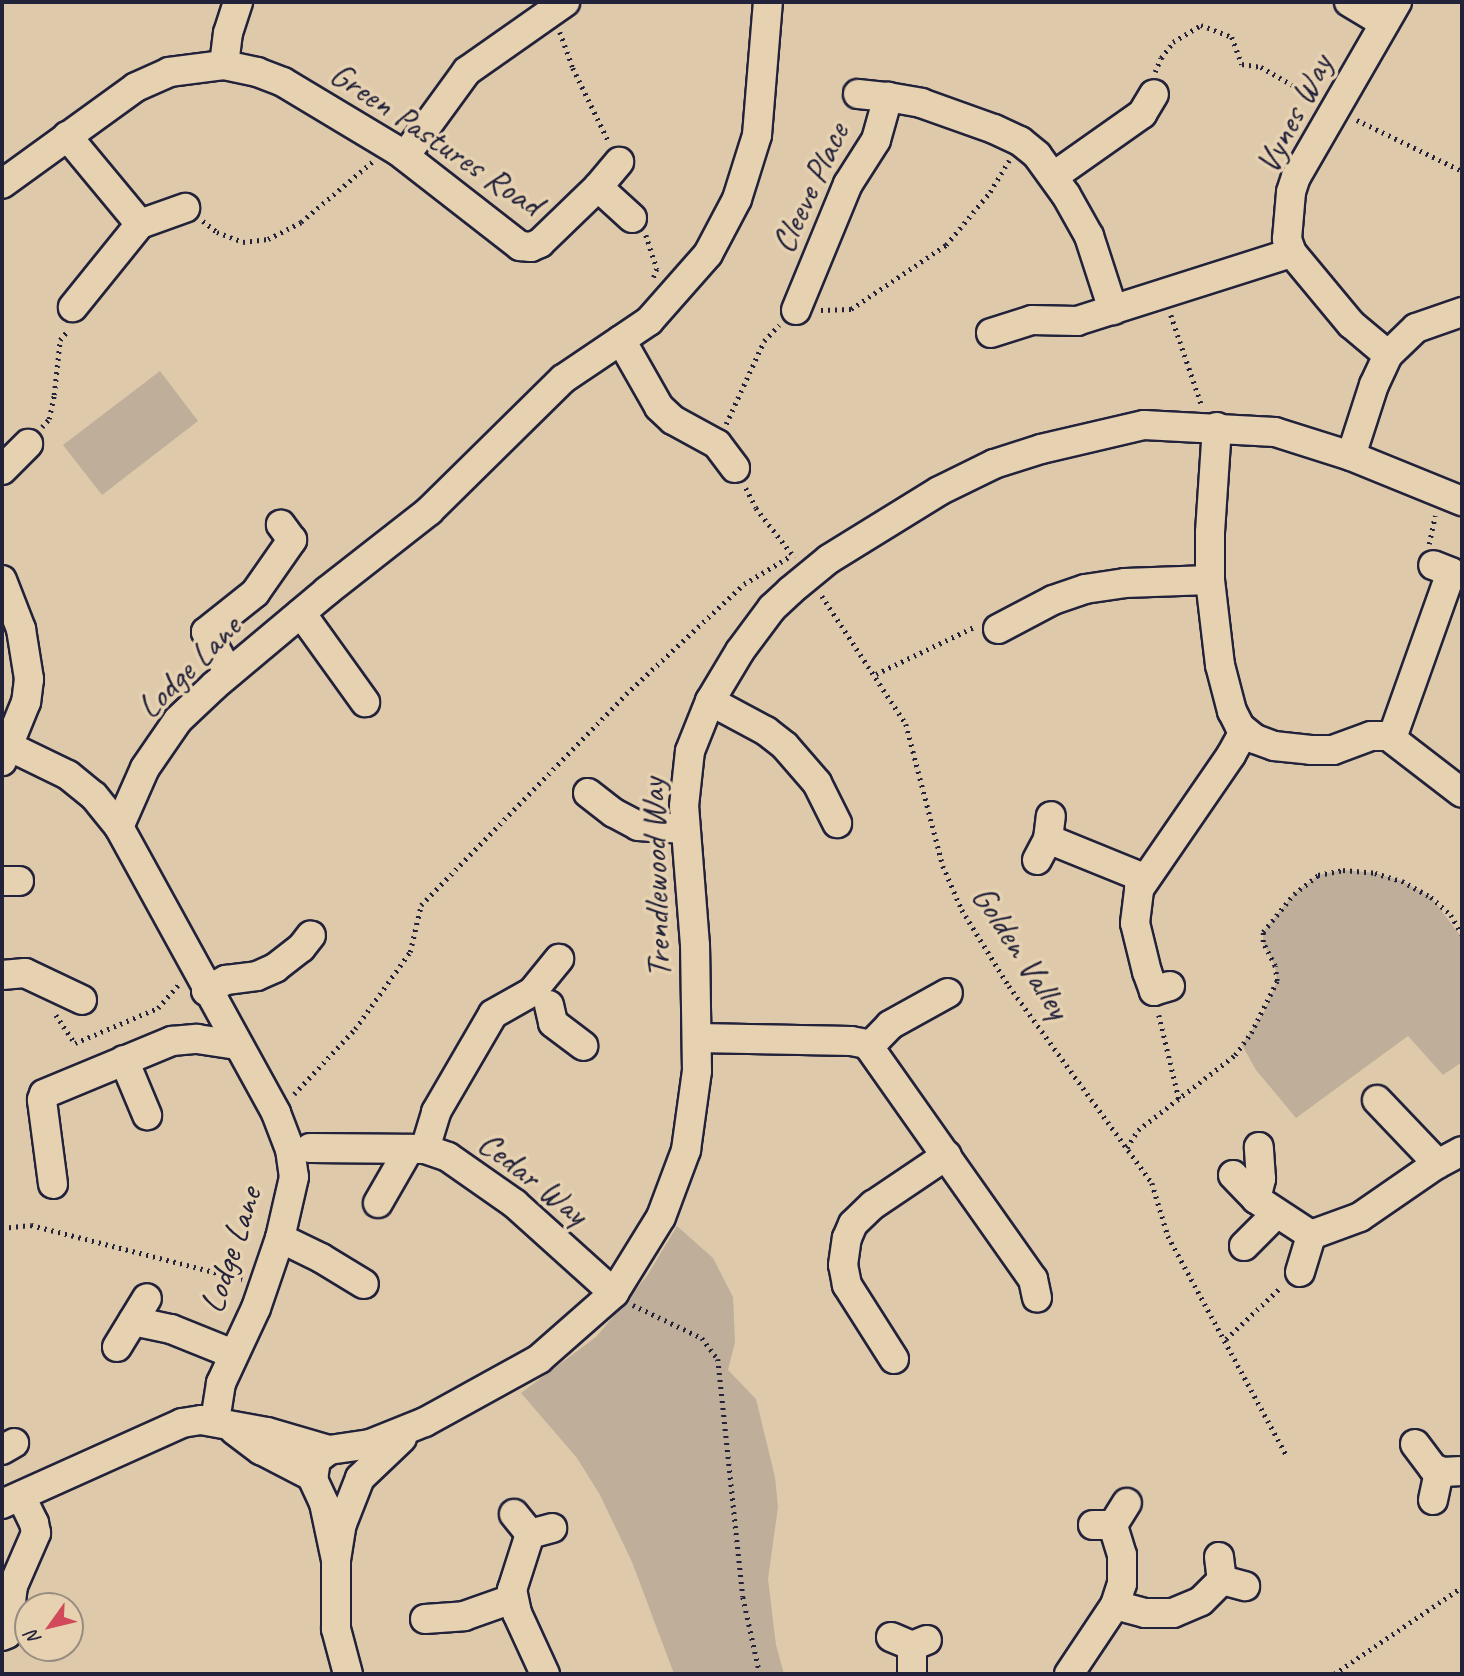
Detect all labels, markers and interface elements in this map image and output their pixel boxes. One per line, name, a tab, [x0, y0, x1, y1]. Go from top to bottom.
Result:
street label: Vynes Way	[1246, 47, 1342, 181]
street label: Green Pastures Road	[322, 53, 550, 225]
street label: Cleeve Place	[762, 116, 858, 260]
street label: Lodge Lane	[128, 606, 250, 728]
street label: Trendlewood Way	[632, 777, 680, 979]
street label: Golden Valley	[962, 877, 1080, 1027]
street label: Cedar Way	[469, 1122, 597, 1234]
street label: Lodge Lane	[191, 1181, 271, 1319]
north arrow	[14, 1592, 84, 1662]
text: N	[20, 1626, 46, 1649]

